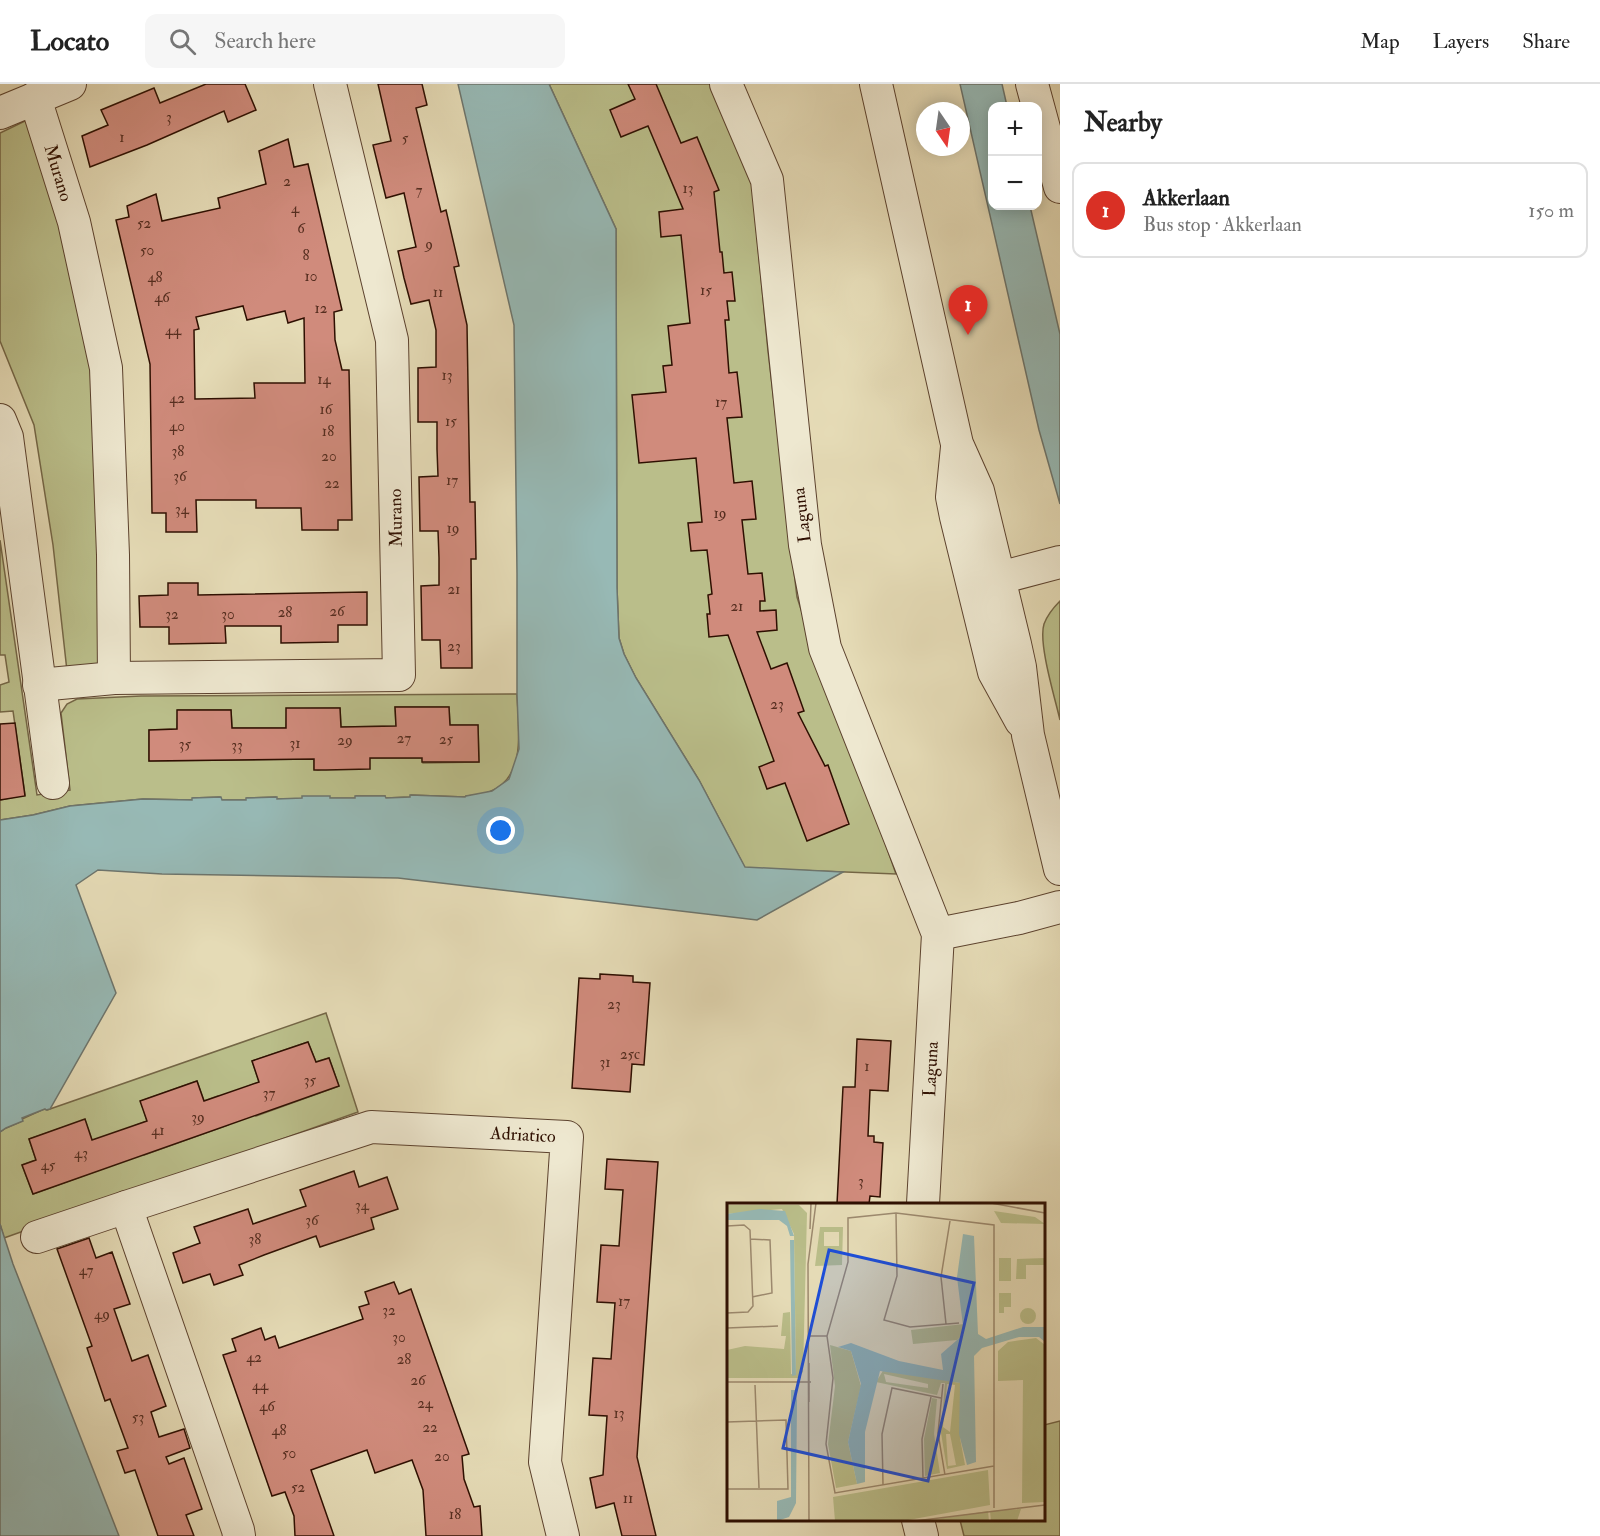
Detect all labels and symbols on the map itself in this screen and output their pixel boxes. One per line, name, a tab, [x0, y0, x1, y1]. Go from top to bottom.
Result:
north arrow	[916, 102, 970, 156]
house number: 3	[166, 108, 172, 127]
house number: 1	[119, 128, 125, 147]
house number: 5	[402, 129, 409, 148]
street label: Murano	[38, 142, 78, 205]
house number: 2	[283, 172, 291, 191]
house number: 13	[682, 179, 694, 198]
house number: 7	[416, 181, 423, 200]
house number: 4	[291, 199, 300, 218]
house number: 52	[137, 214, 151, 233]
house number: 6	[297, 219, 306, 238]
house number: 9	[424, 235, 433, 254]
house number: 50	[140, 241, 154, 260]
house number: 8	[302, 246, 310, 265]
house number: 10	[305, 267, 317, 286]
house number: 48	[147, 268, 163, 287]
house number: 15	[700, 281, 712, 300]
house number: 11	[433, 283, 443, 302]
pin: 1	[948, 286, 988, 335]
house number: 46	[154, 288, 171, 307]
house number: 12	[315, 299, 328, 318]
house number: 44	[165, 321, 182, 340]
house number: 13	[441, 366, 453, 385]
house number: 14	[317, 370, 332, 389]
house number: 42	[169, 389, 185, 408]
house number: 17	[715, 393, 727, 412]
house number: 16	[320, 400, 334, 419]
house number: 15	[445, 412, 457, 431]
house number: 40	[169, 417, 185, 436]
house number: 18	[322, 422, 334, 441]
house number: 38	[172, 442, 184, 461]
house number: 20	[321, 447, 337, 466]
house number: 36	[173, 467, 188, 486]
house number: 17	[446, 471, 458, 490]
house number: 22	[324, 474, 340, 493]
street label: Laguna	[787, 485, 817, 544]
street label: Murano	[384, 488, 408, 547]
house number: 34	[175, 500, 190, 519]
house number: 19	[714, 504, 726, 523]
house number: 19	[447, 519, 459, 538]
house number: 21	[448, 580, 460, 599]
house number: 21	[731, 597, 743, 616]
house number: 26	[329, 602, 346, 621]
house number: 28	[278, 603, 292, 622]
house number: 32	[165, 605, 179, 624]
house number: 30	[221, 605, 235, 624]
house number: 23	[447, 637, 461, 656]
house number: 23	[770, 695, 784, 714]
house number: 27	[397, 729, 411, 748]
house number: 25	[439, 730, 453, 749]
house number: 29	[337, 731, 353, 750]
house number: 31	[289, 734, 301, 753]
house number: 35	[179, 735, 192, 754]
house number: 33	[231, 736, 243, 755]
your location	[486, 816, 515, 845]
house number: 23	[607, 995, 621, 1014]
street label: Laguna	[918, 1040, 944, 1097]
house number: 25c	[620, 1045, 640, 1064]
house number: 31	[599, 1053, 611, 1072]
house number: 1	[864, 1057, 870, 1076]
house number: 35	[304, 1071, 317, 1090]
house number: 37	[263, 1084, 275, 1103]
house number: 39	[191, 1108, 205, 1127]
house number: 41	[151, 1121, 165, 1140]
street label: Adriatico	[489, 1122, 557, 1148]
house number: 43	[74, 1144, 88, 1163]
house number: 45	[41, 1156, 56, 1175]
house number: 3	[858, 1172, 864, 1191]
house number: 34	[355, 1196, 370, 1215]
inset map	[727, 1203, 1045, 1521]
house number: 36	[305, 1211, 320, 1230]
house number: 38	[249, 1230, 261, 1249]
house number: 47	[79, 1261, 93, 1280]
house number: 17	[618, 1292, 630, 1311]
house number: 32	[382, 1301, 396, 1320]
house number: 49	[94, 1305, 110, 1324]
house number: 30	[392, 1328, 406, 1347]
house number: 42	[246, 1348, 262, 1367]
house number: 28	[397, 1350, 411, 1369]
house number: 26	[410, 1371, 427, 1390]
house number: 44	[252, 1376, 269, 1395]
house number: 24	[417, 1394, 434, 1413]
house number: 46	[259, 1397, 276, 1416]
house number: 13	[613, 1404, 625, 1423]
house number: 53	[132, 1408, 144, 1427]
house number: 22	[422, 1418, 438, 1437]
house number: 48	[271, 1421, 287, 1440]
house number: 50	[282, 1444, 296, 1463]
house number: 20	[434, 1447, 450, 1466]
house number: 52	[291, 1478, 305, 1497]
house number: 11	[623, 1489, 633, 1508]
house number: 18	[449, 1505, 461, 1524]

